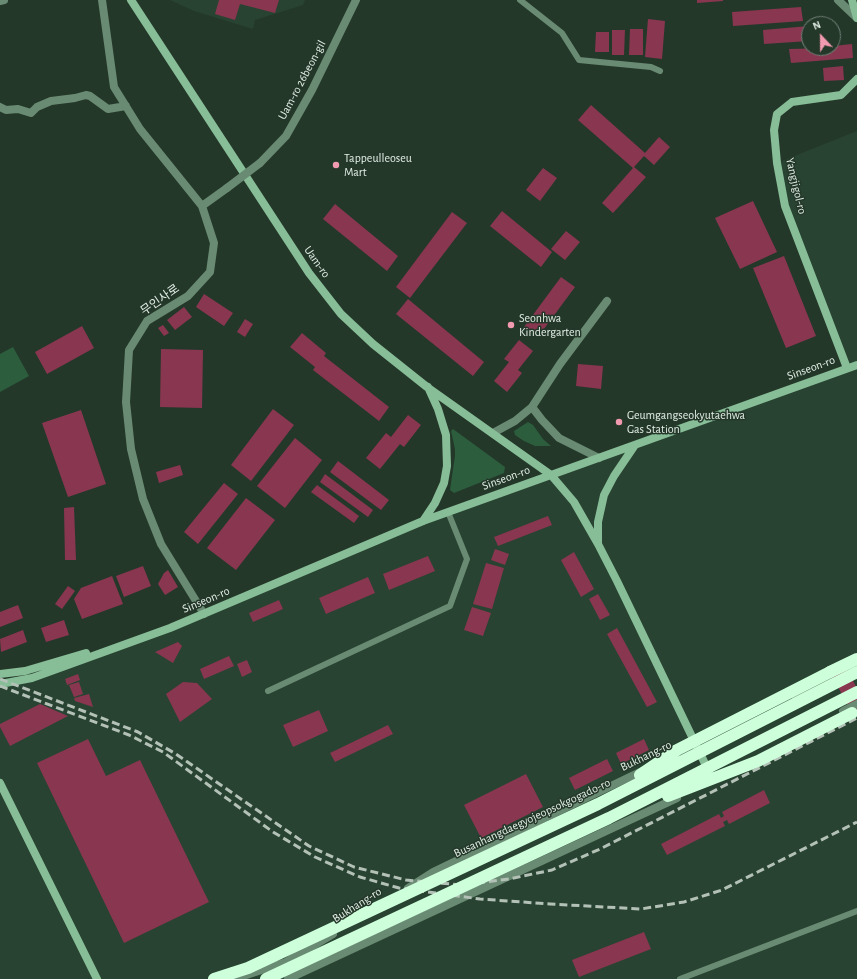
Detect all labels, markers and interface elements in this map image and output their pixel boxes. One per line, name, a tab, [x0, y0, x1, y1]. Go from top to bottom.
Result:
north arrow	[801, 16, 841, 56]
text: N	[811, 19, 822, 32]
street label: Uam-ro 26beon-gil	[275, 38, 329, 122]
place label: Tappeulleoseu Mart	[344, 151, 412, 179]
street label: Yangjigol-ro	[783, 156, 809, 216]
marker: Tappeulleoseu Mart	[331, 160, 341, 170]
street label: Uam-ro	[301, 243, 333, 281]
street label: 무인사로	[138, 281, 182, 319]
place label: Seonhwa Kindergarten	[519, 311, 581, 339]
marker: Seonhwa Kindergarten	[506, 320, 516, 330]
street label: Sinseon-ro	[785, 353, 837, 383]
place label: Geumgangseokyutaehwa Gas Station	[627, 408, 745, 436]
marker: Geumgangseokyutaehwa Gas Station	[614, 417, 624, 427]
street label: Sinseon-ro	[480, 463, 532, 493]
street label: Sinseon-ro	[180, 584, 232, 616]
street label: Bukhang-ro	[618, 737, 674, 775]
street label: Busanhangdaegyojeopsokgogado-ro	[451, 775, 613, 861]
street label: Bukhang-ro	[330, 884, 384, 926]

